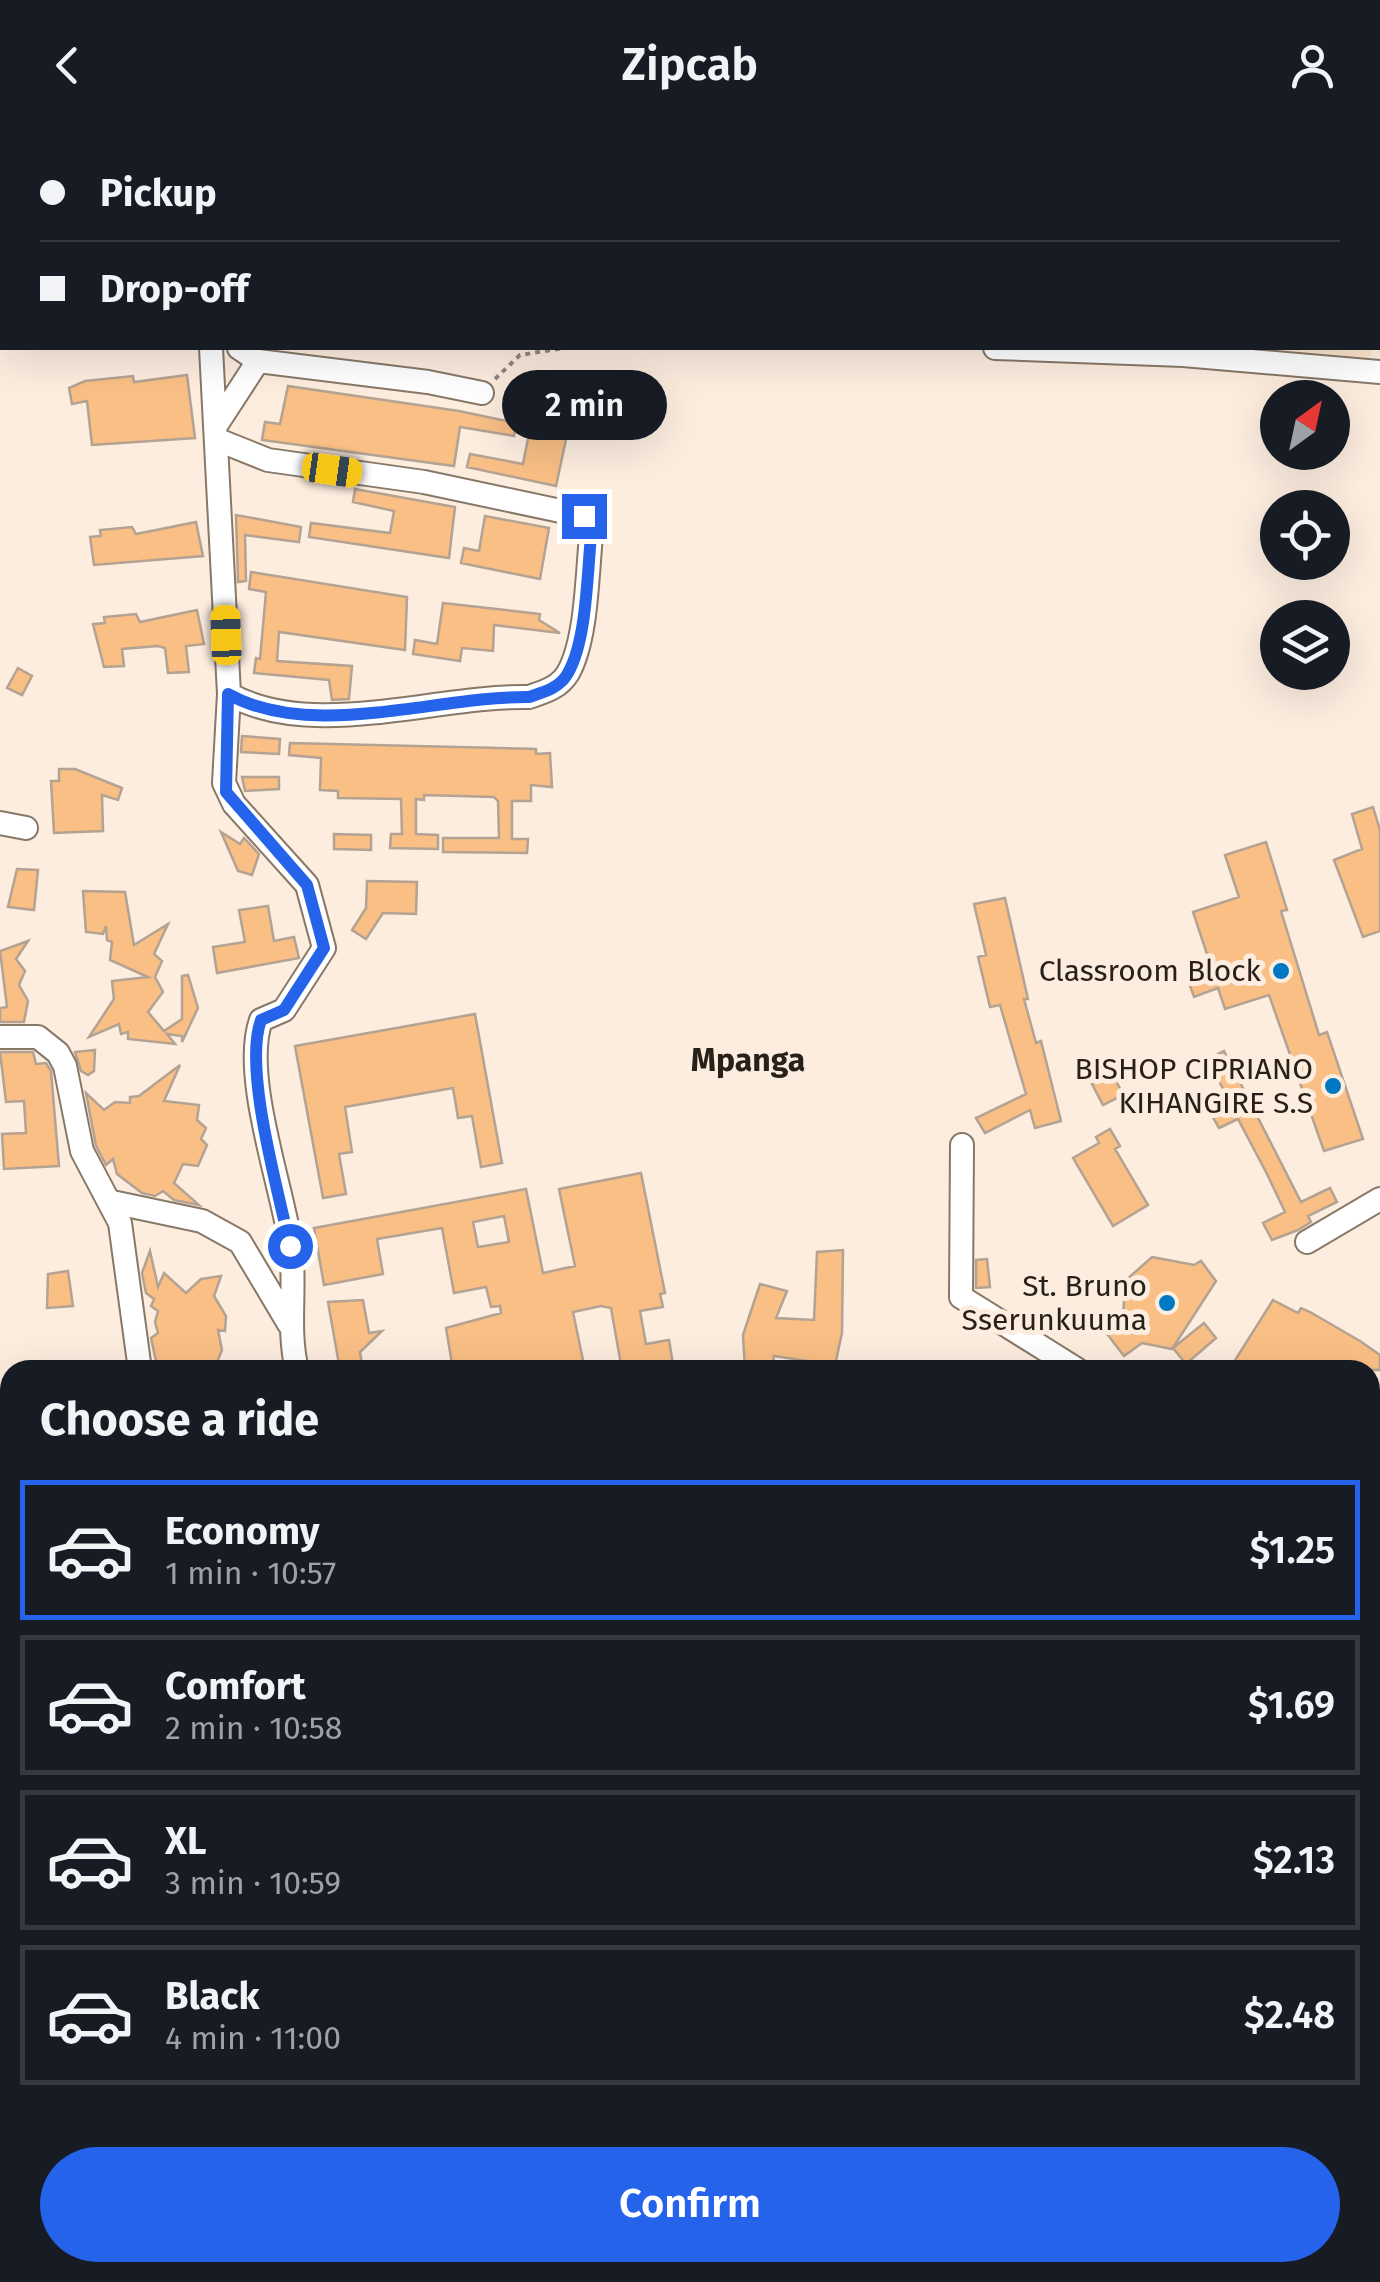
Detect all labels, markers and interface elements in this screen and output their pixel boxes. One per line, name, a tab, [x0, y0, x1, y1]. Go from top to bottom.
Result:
icon: back	[40, 38, 95, 93]
text: Zipcab	[622, 38, 758, 92]
icon: person	[1285, 38, 1340, 93]
text: Pickup	[100, 170, 217, 216]
text: Drop-off	[100, 266, 248, 312]
callout: 2 min	[502, 371, 666, 441]
north arrow	[1260, 380, 1350, 470]
map controls	[1260, 380, 1350, 690]
text: 2 min	[545, 386, 624, 424]
car	[300, 451, 364, 489]
button: locate	[1260, 490, 1350, 580]
route end	[562, 494, 607, 539]
button: layers	[1260, 600, 1350, 690]
car	[210, 604, 242, 666]
place label: Classroom Block	[1039, 953, 1262, 989]
marker: Classroom Block	[1270, 960, 1292, 982]
district label: Mpanga	[691, 1041, 805, 1079]
place label: BISHOP CIPRIANO KIHANGIRE S.S	[1075, 1051, 1313, 1121]
marker: BISHOP CIPRIANO KIHANGIRE S.S	[1322, 1075, 1344, 1097]
route start	[268, 1224, 313, 1269]
place label: St. Bruno Sserunkuuma	[962, 1268, 1147, 1338]
marker: St. Bruno Sserunkuuma	[1156, 1292, 1178, 1314]
text: Choose a ride	[40, 1393, 319, 1447]
icon: car	[45, 1505, 135, 1595]
text: Economy	[165, 1508, 320, 1554]
text: $1.25	[1250, 1527, 1335, 1573]
text: 1 min · 10:57	[165, 1554, 336, 1592]
icon: car	[45, 1660, 135, 1750]
text: Comfort	[165, 1663, 306, 1709]
text: $1.69	[1248, 1682, 1335, 1728]
text: 2 min · 10:58	[165, 1709, 342, 1747]
icon: car	[45, 1815, 135, 1905]
text: XL	[165, 1818, 207, 1864]
text: $2.13	[1253, 1837, 1335, 1883]
text: 3 min · 10:59	[165, 1864, 341, 1902]
icon: car	[45, 1970, 135, 2060]
text: Black	[165, 1973, 260, 2019]
text: $2.48	[1244, 1992, 1335, 2038]
text: 4 min · 11:00	[165, 2019, 341, 2057]
button: Confirm	[40, 2147, 1340, 2262]

